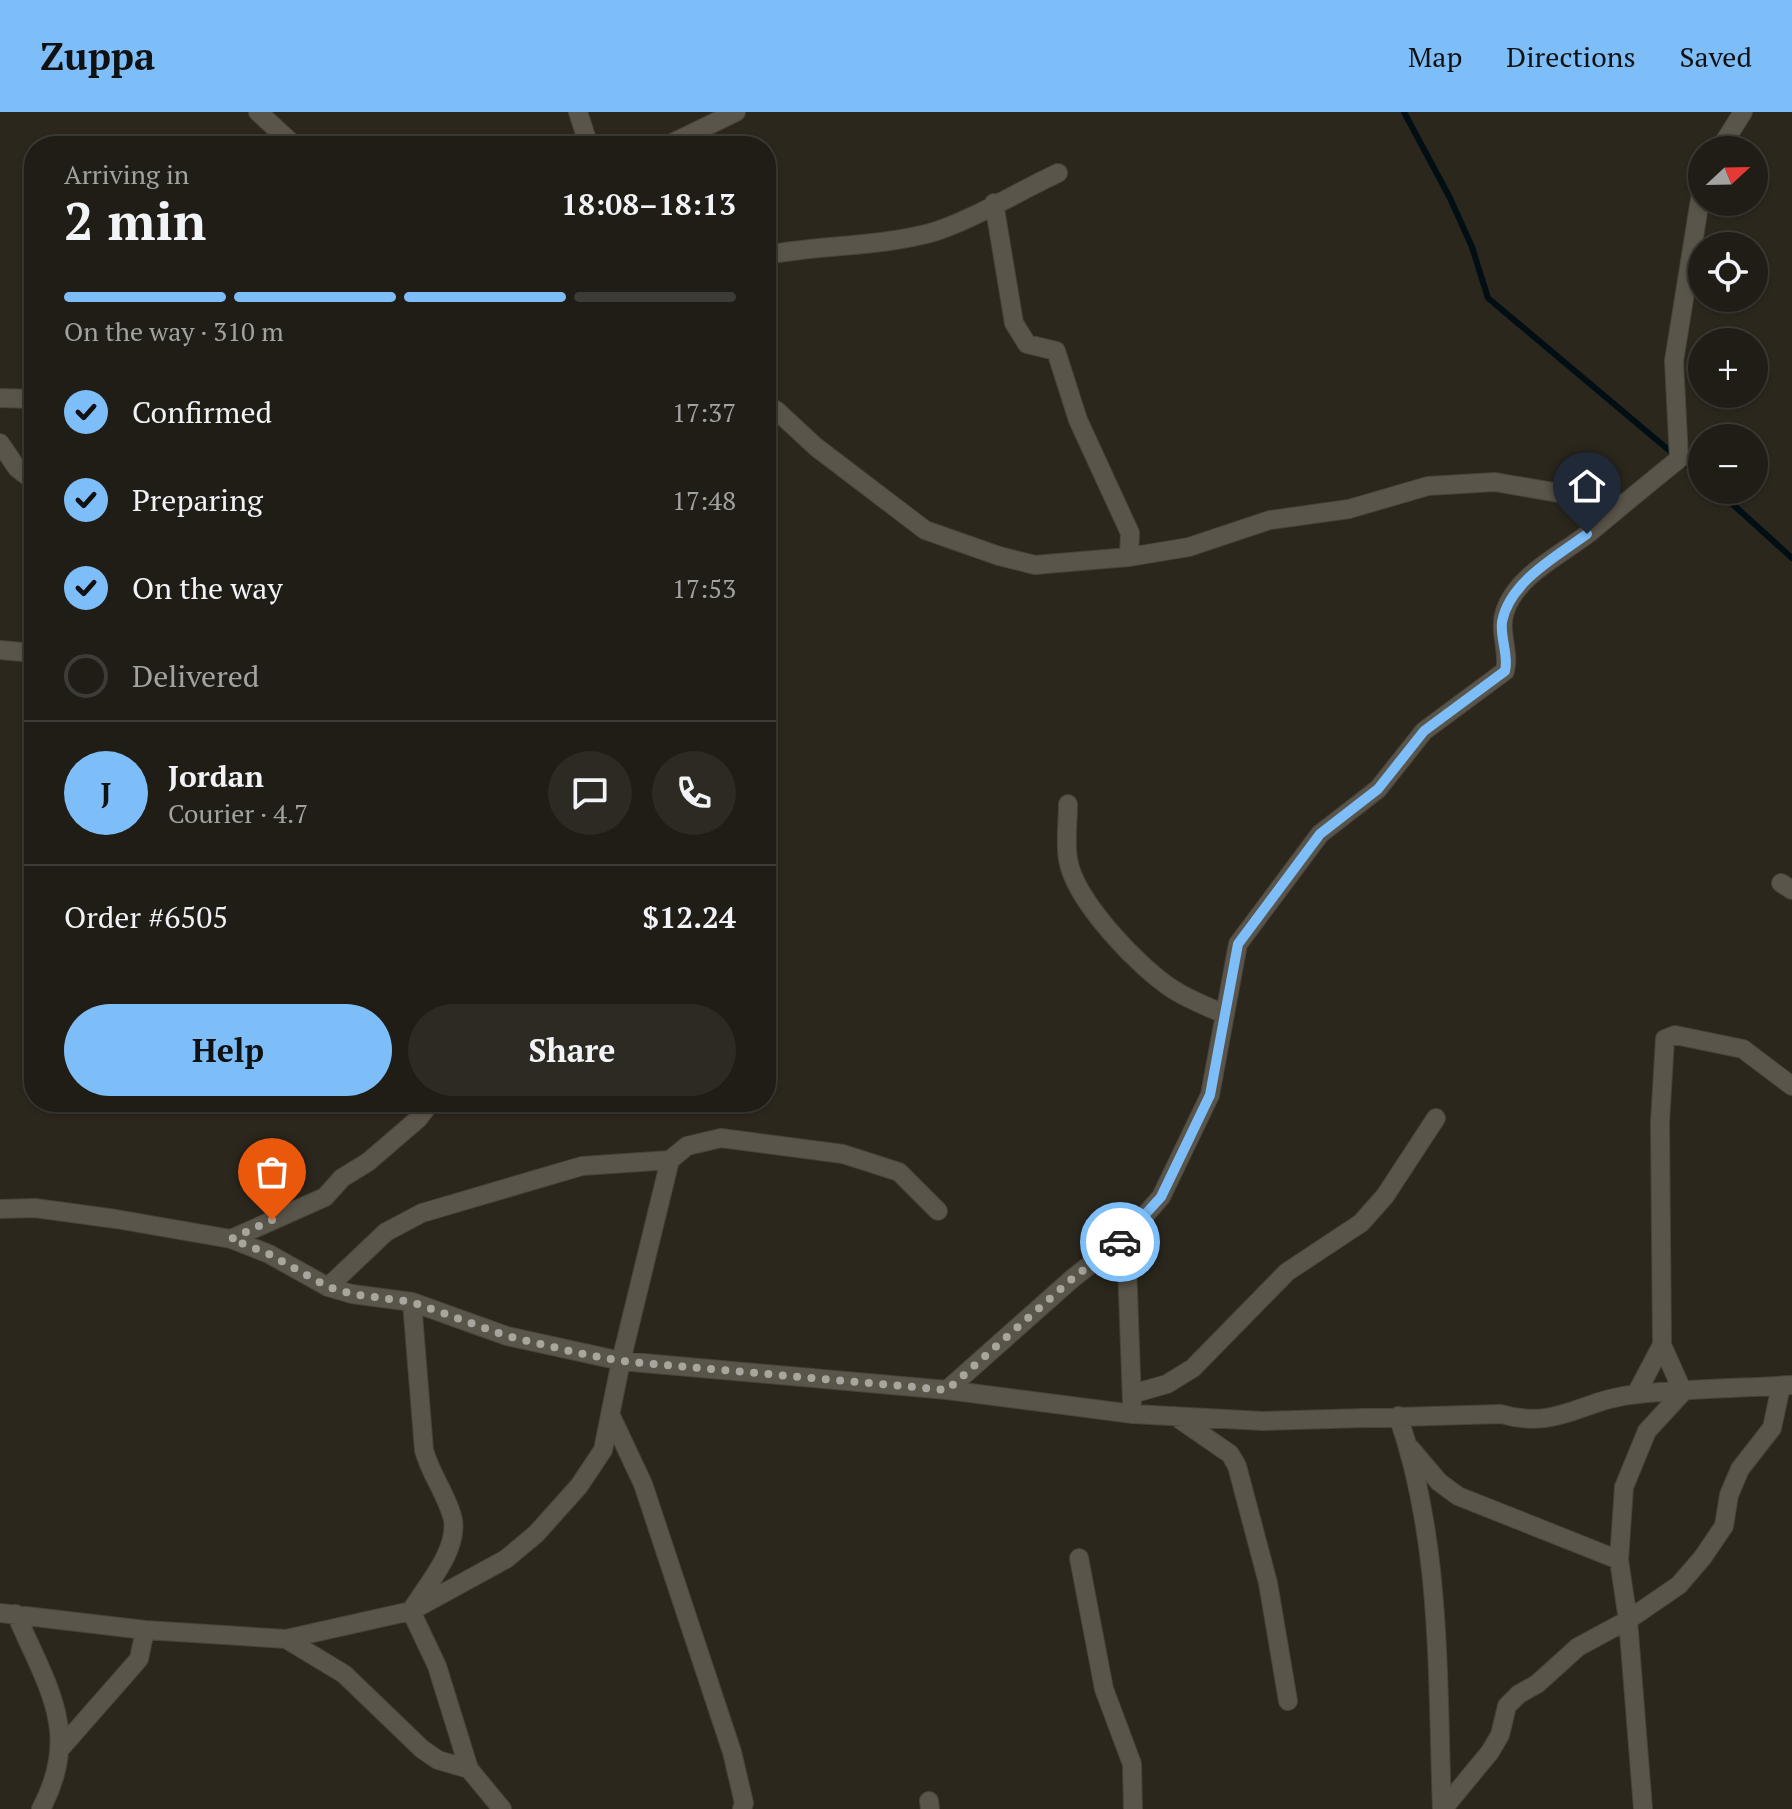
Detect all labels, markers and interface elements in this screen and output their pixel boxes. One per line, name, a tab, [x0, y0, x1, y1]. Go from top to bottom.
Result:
text: Zuppa	[40, 31, 155, 81]
text: Map	[1408, 38, 1462, 75]
text: Directions	[1506, 38, 1636, 75]
text: Saved	[1680, 38, 1752, 75]
north arrow	[1688, 136, 1768, 216]
map controls	[1688, 136, 1768, 504]
text: Arriving in	[64, 157, 189, 191]
text: 18:08–18:13	[561, 184, 736, 224]
text: 2 min	[64, 186, 206, 255]
button: locate	[1688, 232, 1768, 312]
text: On the way · 310 m	[64, 314, 284, 348]
button: +	[1688, 328, 1768, 408]
icon: check	[64, 390, 108, 434]
text: Confirmed	[132, 392, 272, 432]
text: 17:37	[672, 395, 736, 429]
button: −	[1688, 424, 1768, 504]
pin	[1553, 452, 1621, 534]
icon: home	[1565, 464, 1609, 508]
icon: check	[64, 478, 108, 522]
text: Preparing	[132, 480, 263, 520]
text: 17:48	[672, 483, 736, 517]
icon: check	[64, 566, 108, 610]
text: On the way	[132, 568, 283, 608]
text: 17:53	[672, 571, 736, 605]
text: Delivered	[132, 656, 259, 696]
button: chat	[548, 751, 632, 835]
button: phone	[652, 751, 736, 835]
text: Jordan	[168, 756, 264, 796]
text: J	[101, 773, 111, 813]
text: Courier · 4.7	[168, 796, 308, 830]
text: Order #6505	[64, 897, 228, 937]
text: $12.24	[642, 897, 736, 937]
button: Help	[64, 1004, 392, 1096]
button: Share	[408, 1004, 736, 1096]
pin	[238, 1138, 306, 1220]
icon: bag	[250, 1150, 294, 1194]
courier	[1080, 1202, 1160, 1282]
icon: car	[1098, 1220, 1142, 1264]

